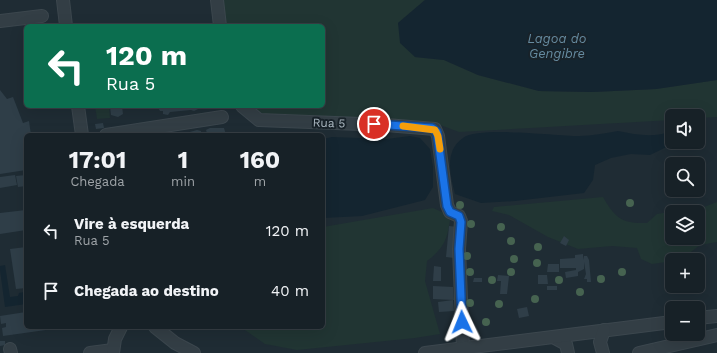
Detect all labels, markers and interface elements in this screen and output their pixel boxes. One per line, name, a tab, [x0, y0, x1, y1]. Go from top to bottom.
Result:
water label: Lagoa do Gengibre	[527, 31, 587, 61]
text: 120 m	[106, 39, 187, 72]
icon: left	[40, 40, 92, 92]
text: Rua 5	[106, 73, 155, 94]
pin	[357, 107, 391, 141]
map controls	[665, 109, 705, 341]
button: sound	[665, 109, 705, 149]
icon: arrive	[363, 113, 385, 135]
street label: Rua 5	[312, 115, 346, 131]
text: 17:01	[69, 146, 126, 174]
text: 1	[178, 146, 188, 174]
text: 160	[240, 146, 280, 174]
button: search	[665, 157, 705, 197]
text: Chegada	[70, 174, 125, 189]
text: min	[171, 174, 195, 189]
text: m	[254, 174, 266, 189]
button: layers	[665, 205, 705, 245]
text: Vire à esquerda	[74, 215, 189, 233]
icon: left	[40, 220, 62, 242]
text: 120 m	[266, 222, 309, 240]
text: Rua 5	[74, 233, 110, 248]
button: +	[665, 253, 705, 293]
icon: arrive	[40, 280, 62, 302]
text: Chegada ao destino	[74, 282, 219, 300]
text: 40 m	[271, 282, 309, 300]
position arrow	[441, 301, 483, 343]
button: −	[665, 301, 705, 341]

